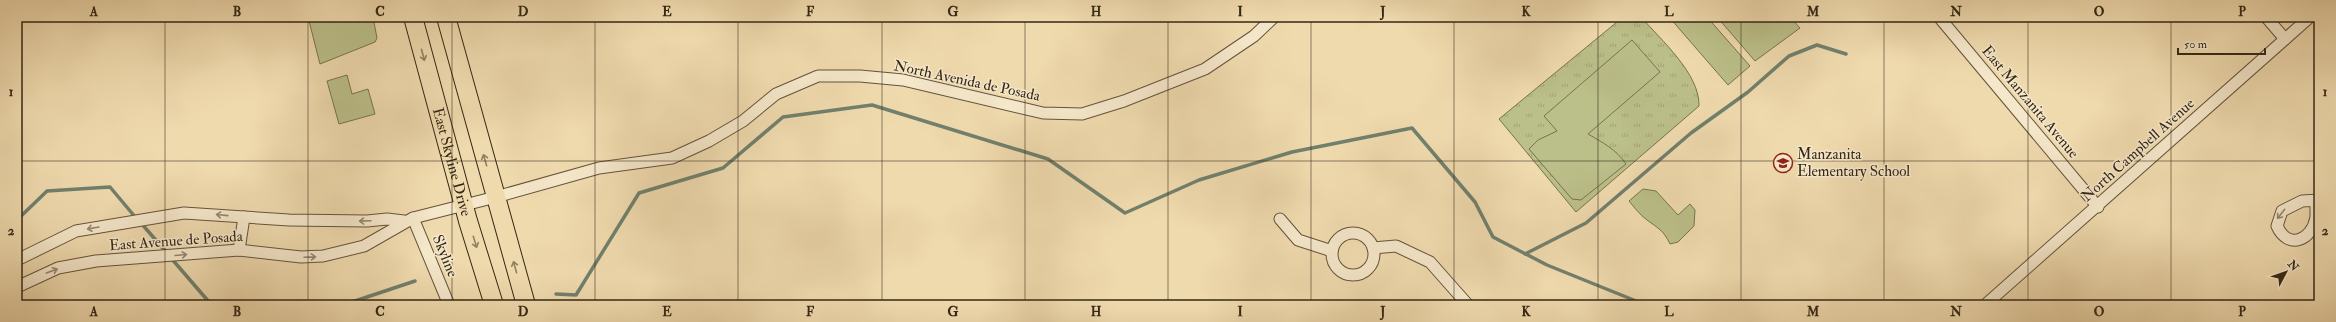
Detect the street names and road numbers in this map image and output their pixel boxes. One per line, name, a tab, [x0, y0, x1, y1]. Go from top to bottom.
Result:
street label: East Manzanita Avenue	[1977, 42, 2083, 162]
street label: North Avenida de Posada	[892, 56, 1043, 106]
street label: North Campbell Avenue	[2077, 94, 2199, 207]
street label: East Skyline Drive	[428, 105, 476, 218]
street label: East Avenue de Posada	[109, 227, 244, 255]
street label: Skyline	[428, 232, 462, 280]

